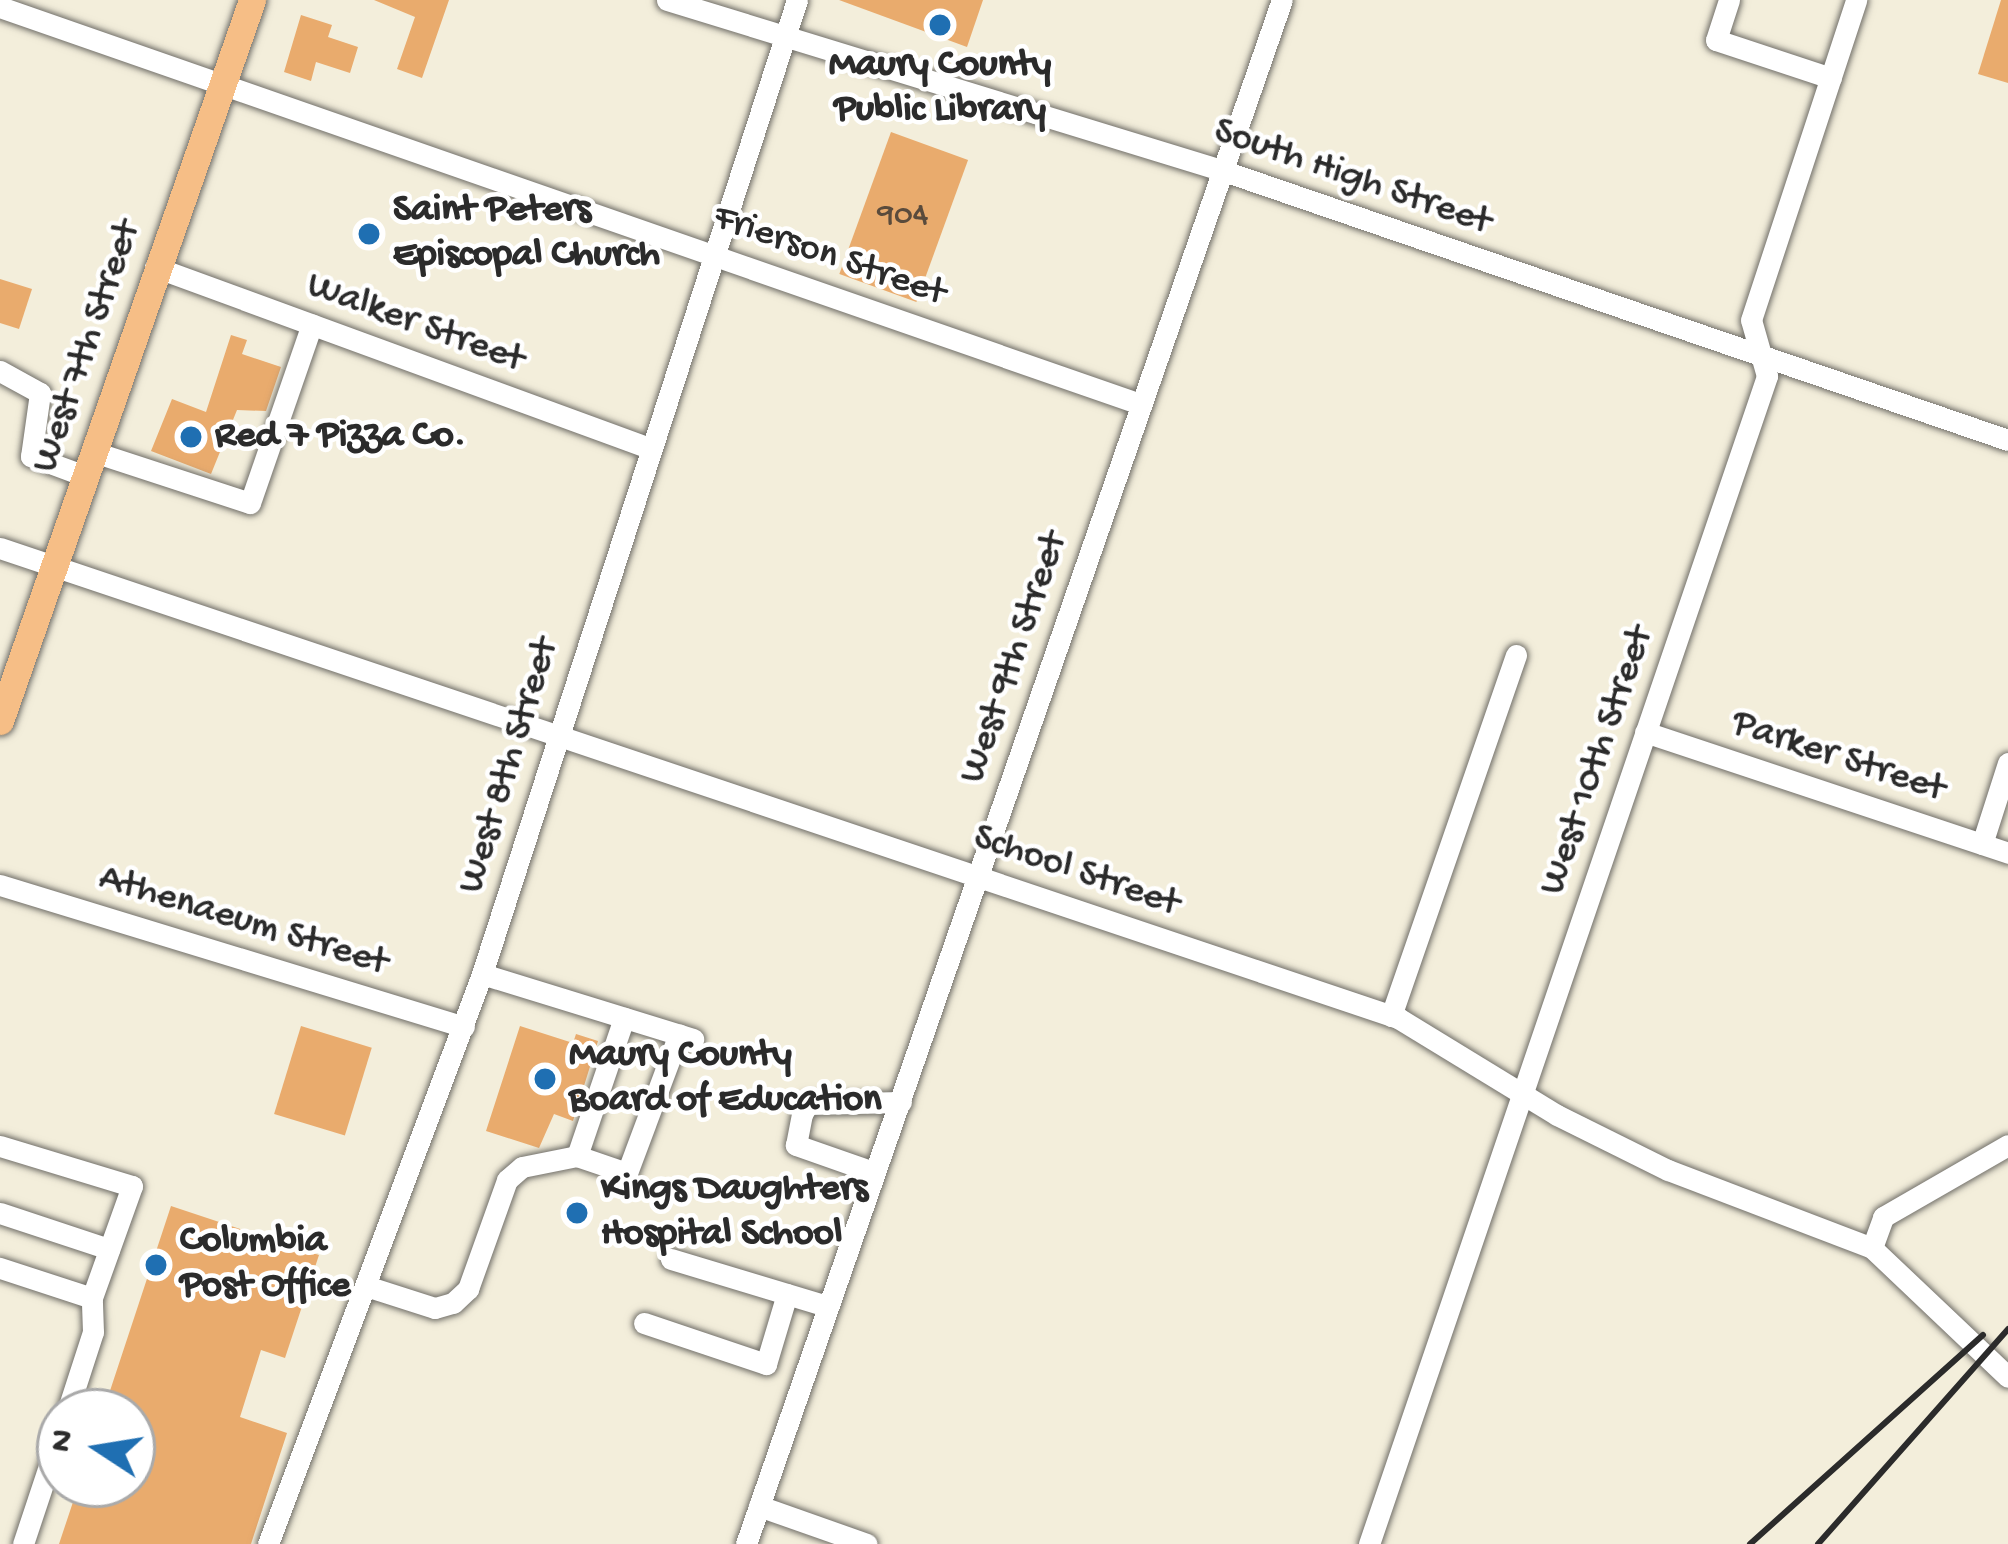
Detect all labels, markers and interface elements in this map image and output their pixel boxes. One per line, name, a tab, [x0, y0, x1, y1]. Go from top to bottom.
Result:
marker: Maury County Public Library	[927, 12, 953, 38]
place label: Maury County Public Library	[829, 44, 1051, 135]
street label: South High Street	[1207, 109, 1497, 247]
place label: Saint Peters Episcopal Church	[393, 189, 660, 280]
street label: Frierson Street	[707, 195, 951, 319]
house number: 904	[878, 197, 928, 237]
street label: West 7th Street	[23, 215, 153, 479]
marker: Saint Peters Episcopal Church	[356, 221, 382, 247]
street label: Walker Street	[300, 263, 530, 385]
place label: Red 7 Pizza Co.	[215, 414, 466, 460]
marker: Red 7 Pizza Co.	[178, 424, 204, 450]
street label: West 9th Street	[950, 526, 1080, 790]
street label: West 10th Street	[1530, 621, 1666, 901]
street label: West 8th Street	[449, 633, 571, 899]
street label: Parker Street	[1725, 702, 1951, 814]
street label: School Street	[967, 815, 1185, 929]
street label: Athenaeum Street	[93, 856, 393, 988]
place label: Maury County Board of Education	[569, 1034, 882, 1125]
marker: Maury County Board of Education	[532, 1066, 558, 1092]
place label: Kings Daughters Hospital School	[601, 1168, 868, 1259]
marker: Kings Daughters Hospital School	[564, 1200, 590, 1226]
place label: Columbia Post Office	[180, 1220, 350, 1311]
marker: Columbia Post Office	[143, 1252, 169, 1278]
north arrow	[36, 1388, 156, 1508]
text: N	[43, 1427, 85, 1456]

